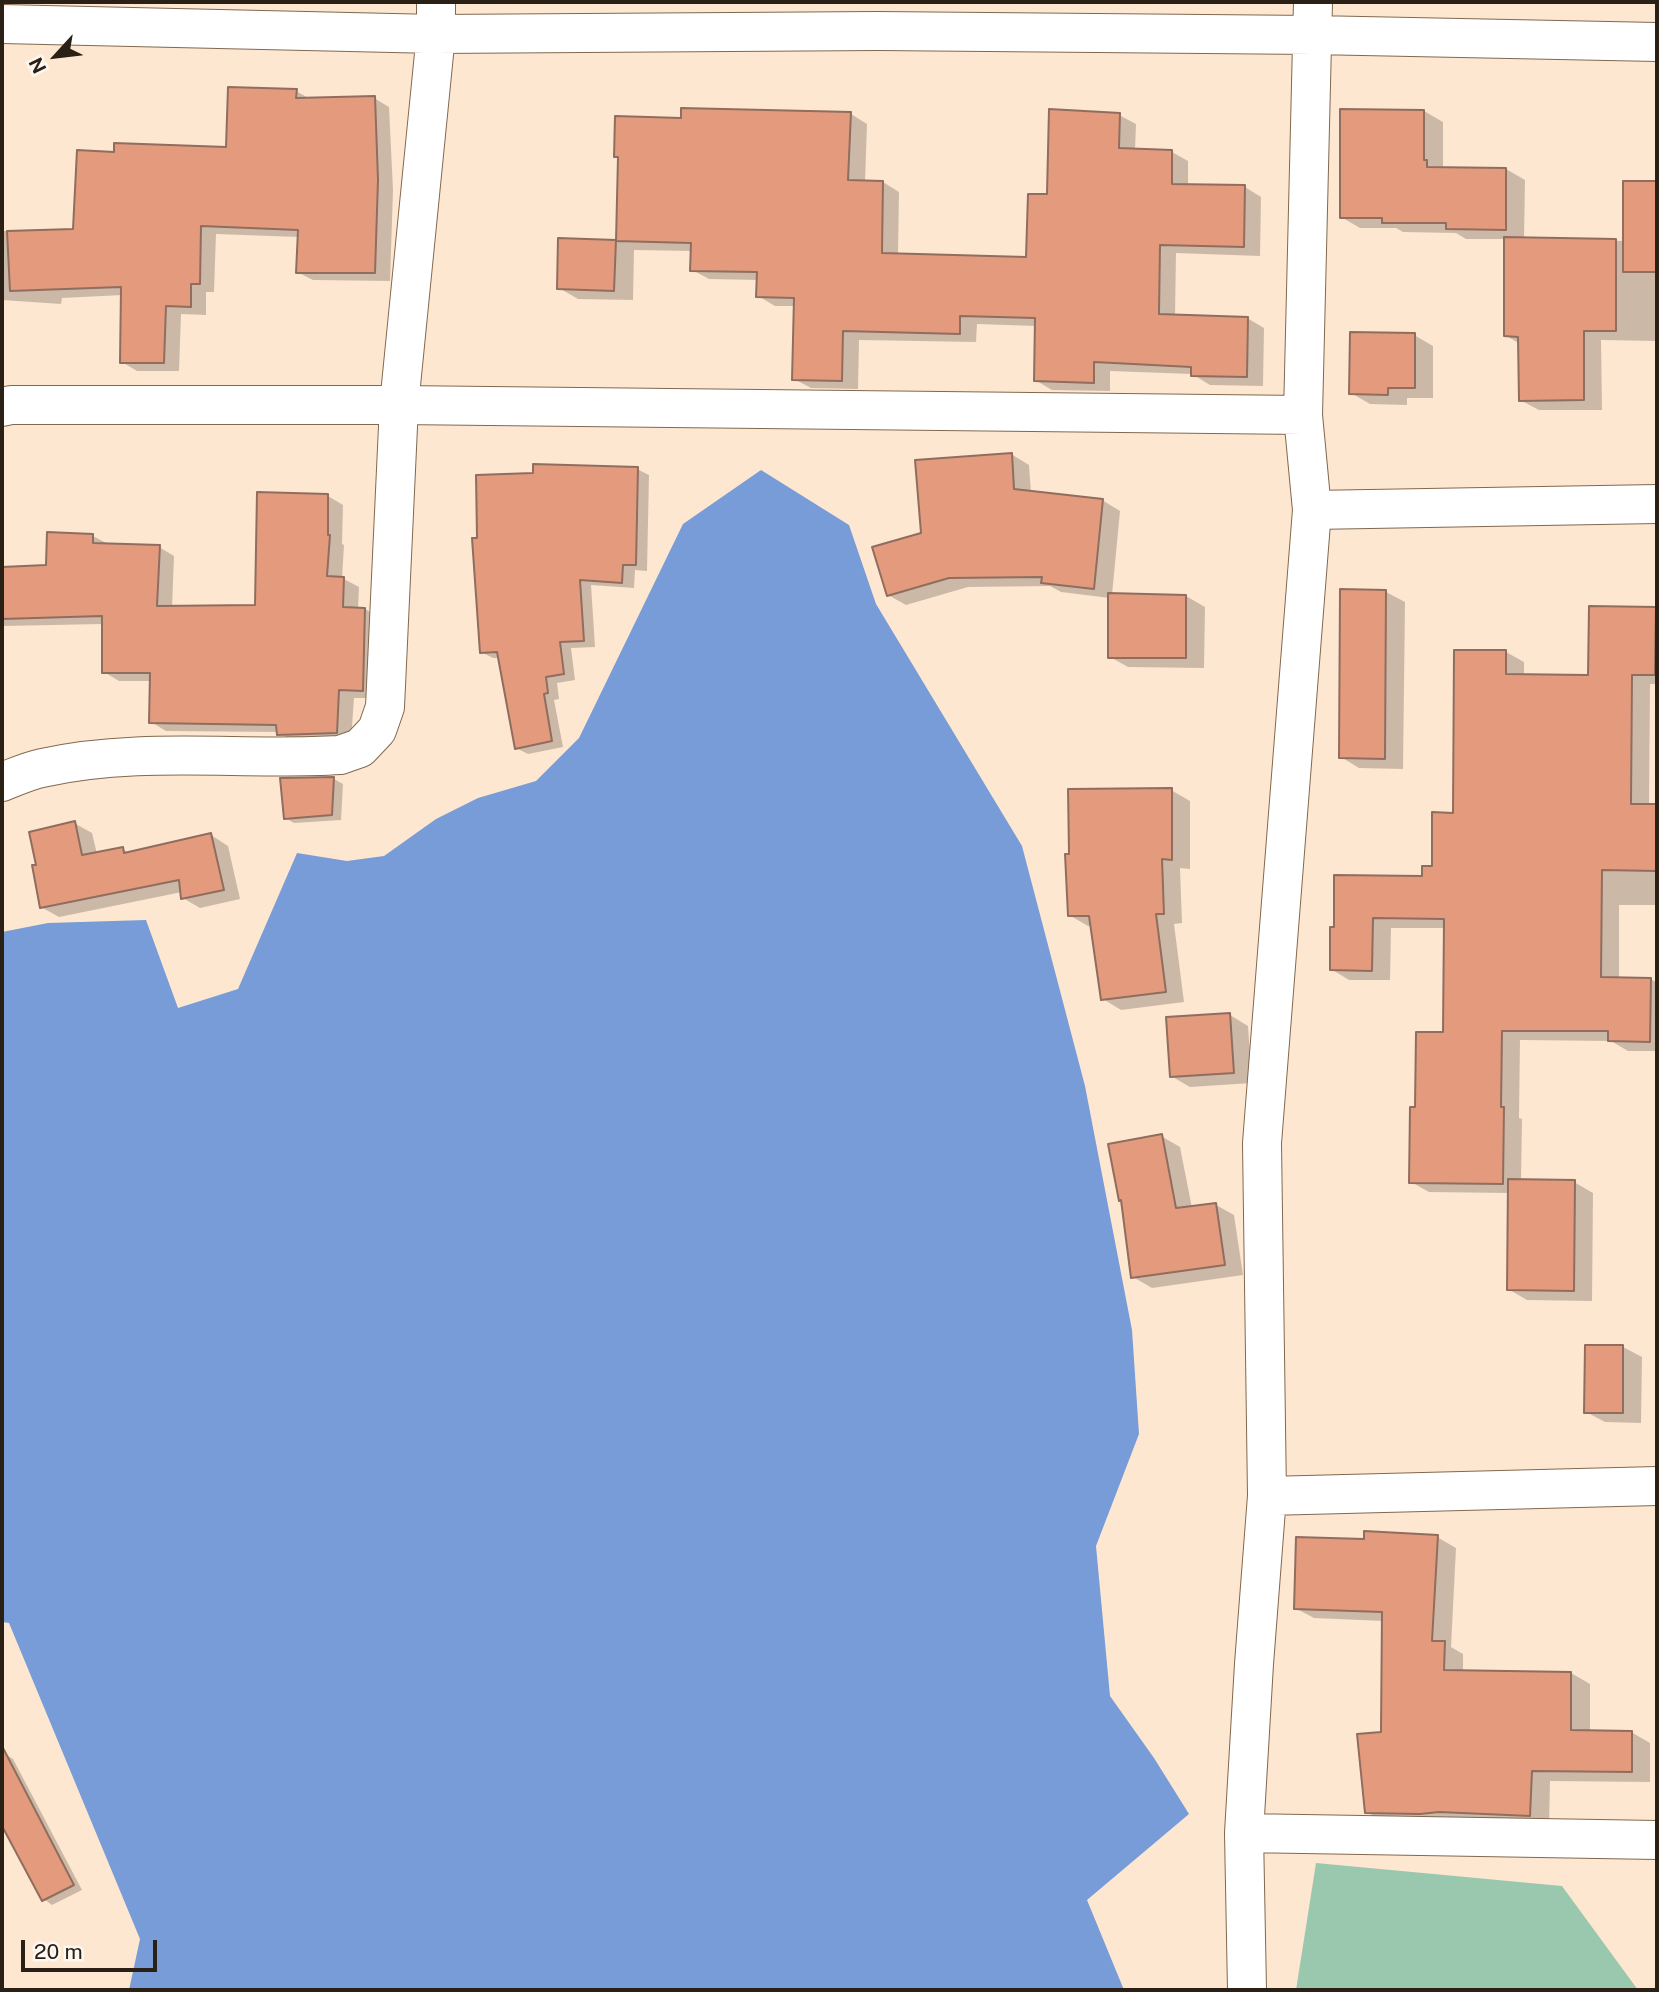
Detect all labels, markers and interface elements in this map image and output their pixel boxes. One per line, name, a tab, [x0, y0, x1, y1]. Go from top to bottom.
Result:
north arrow	[21, 21, 91, 91]
text: N	[24, 54, 50, 77]
scale bar	[24, 1926, 161, 1970]
text: 20 m	[34, 1939, 83, 1964]

